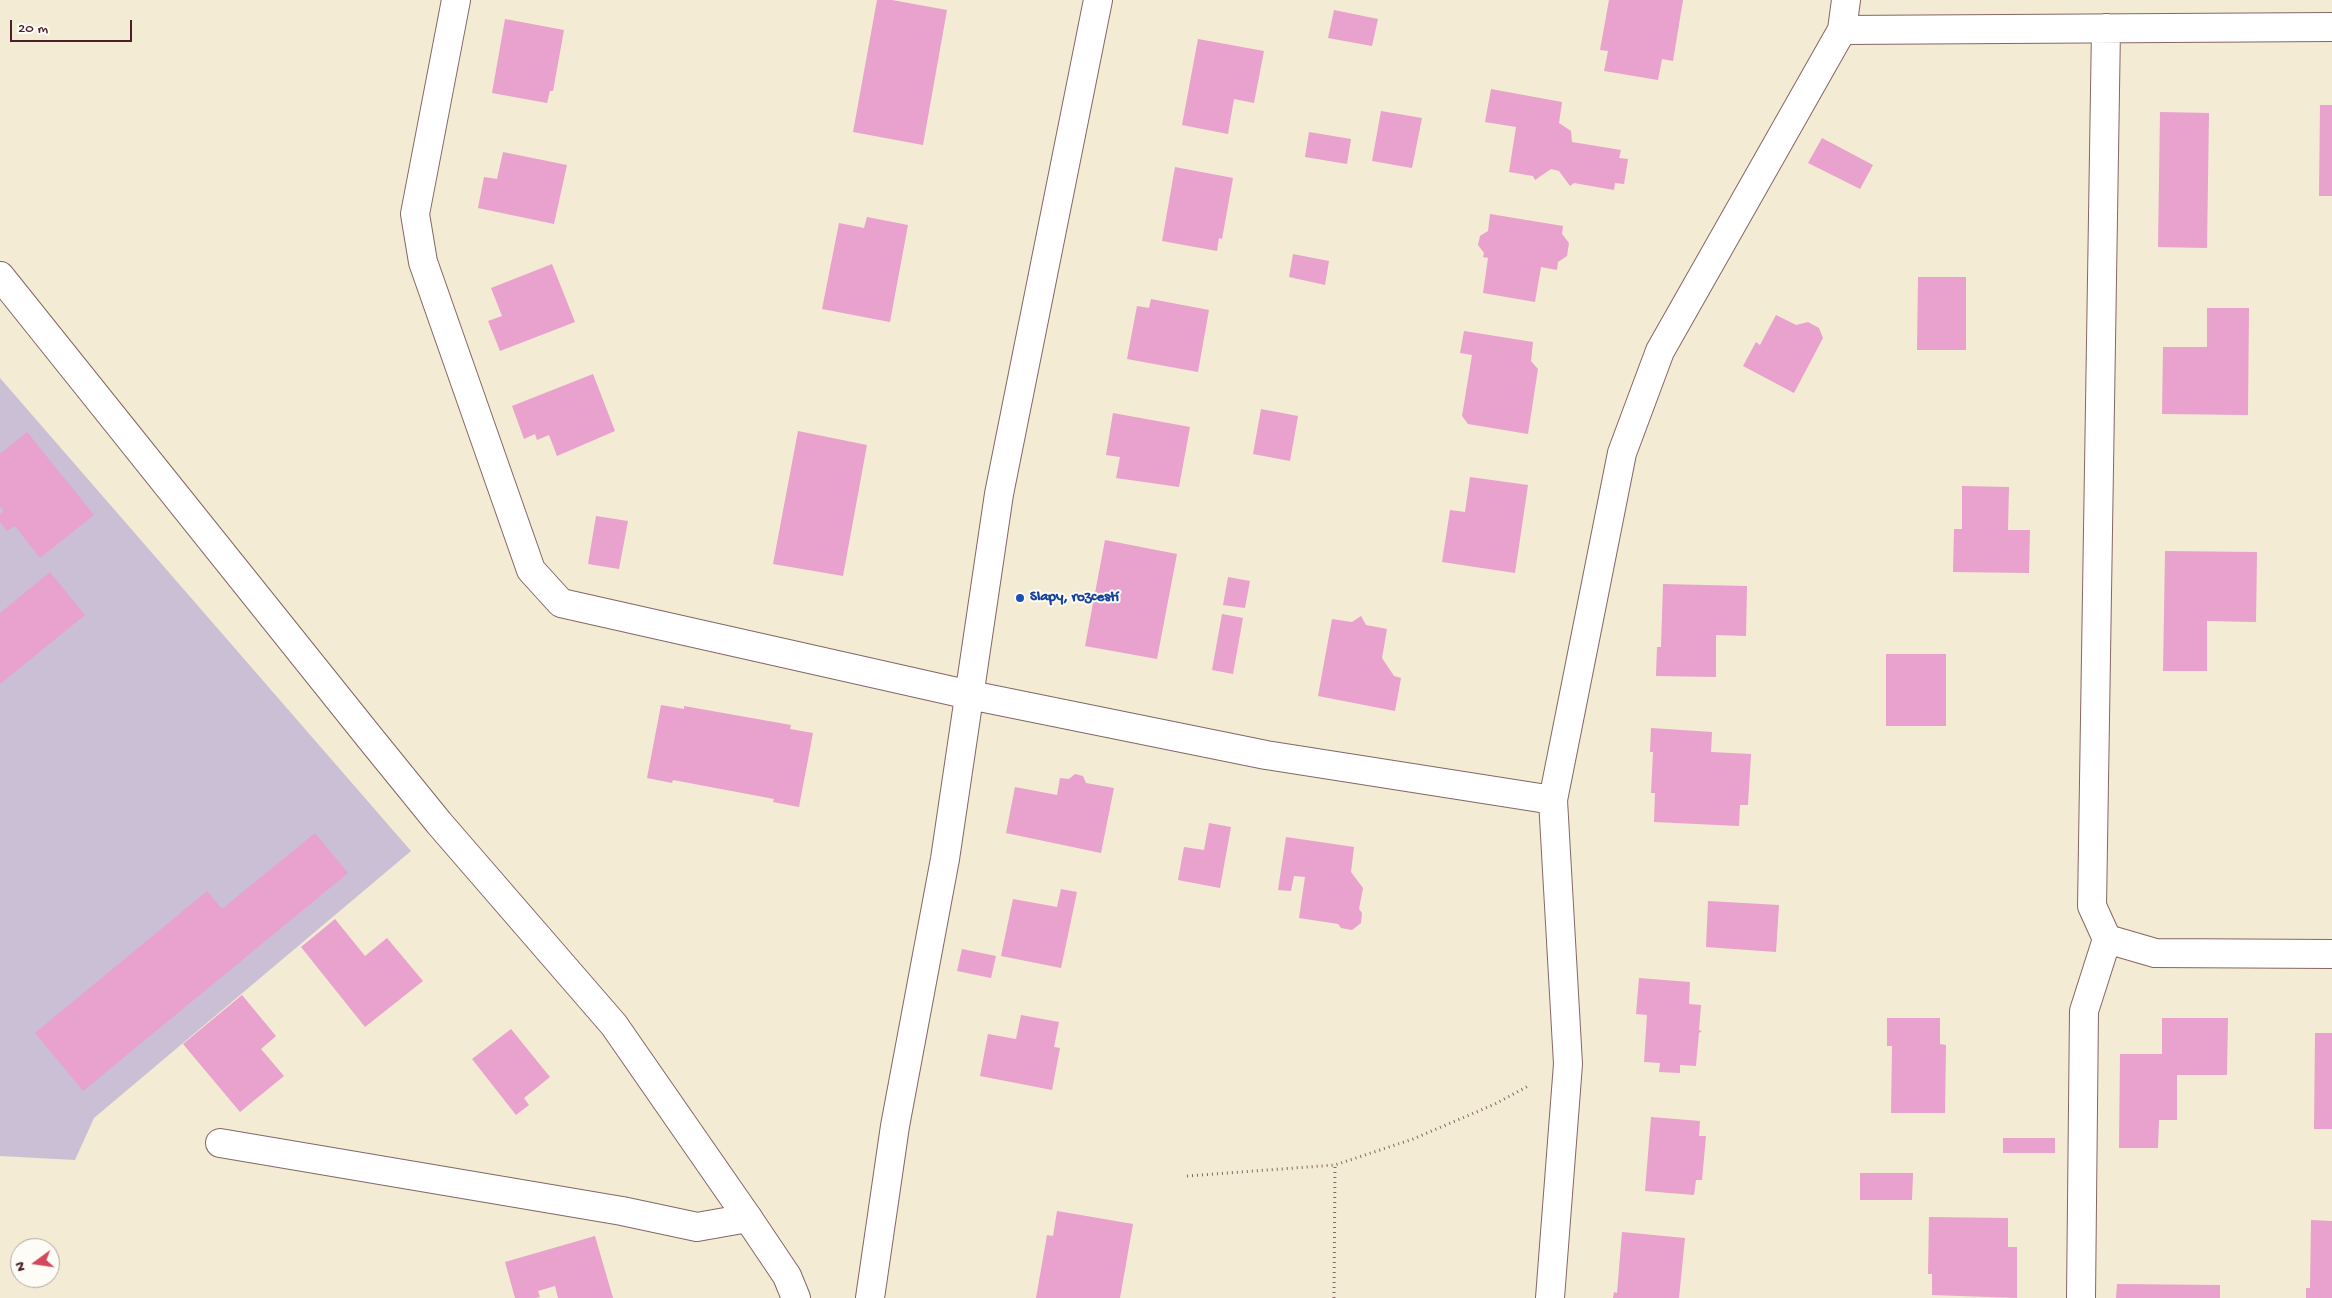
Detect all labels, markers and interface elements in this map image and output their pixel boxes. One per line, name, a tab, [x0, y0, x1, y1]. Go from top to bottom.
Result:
scale bar	[12, 10, 135, 42]
text: 20 m	[18, 20, 48, 38]
place label: Slapy, rozcestí	[1030, 589, 1119, 607]
marker: Slapy, rozcestí	[1014, 592, 1026, 604]
north arrow	[10, 1238, 60, 1288]
text: N	[12, 1260, 30, 1273]

